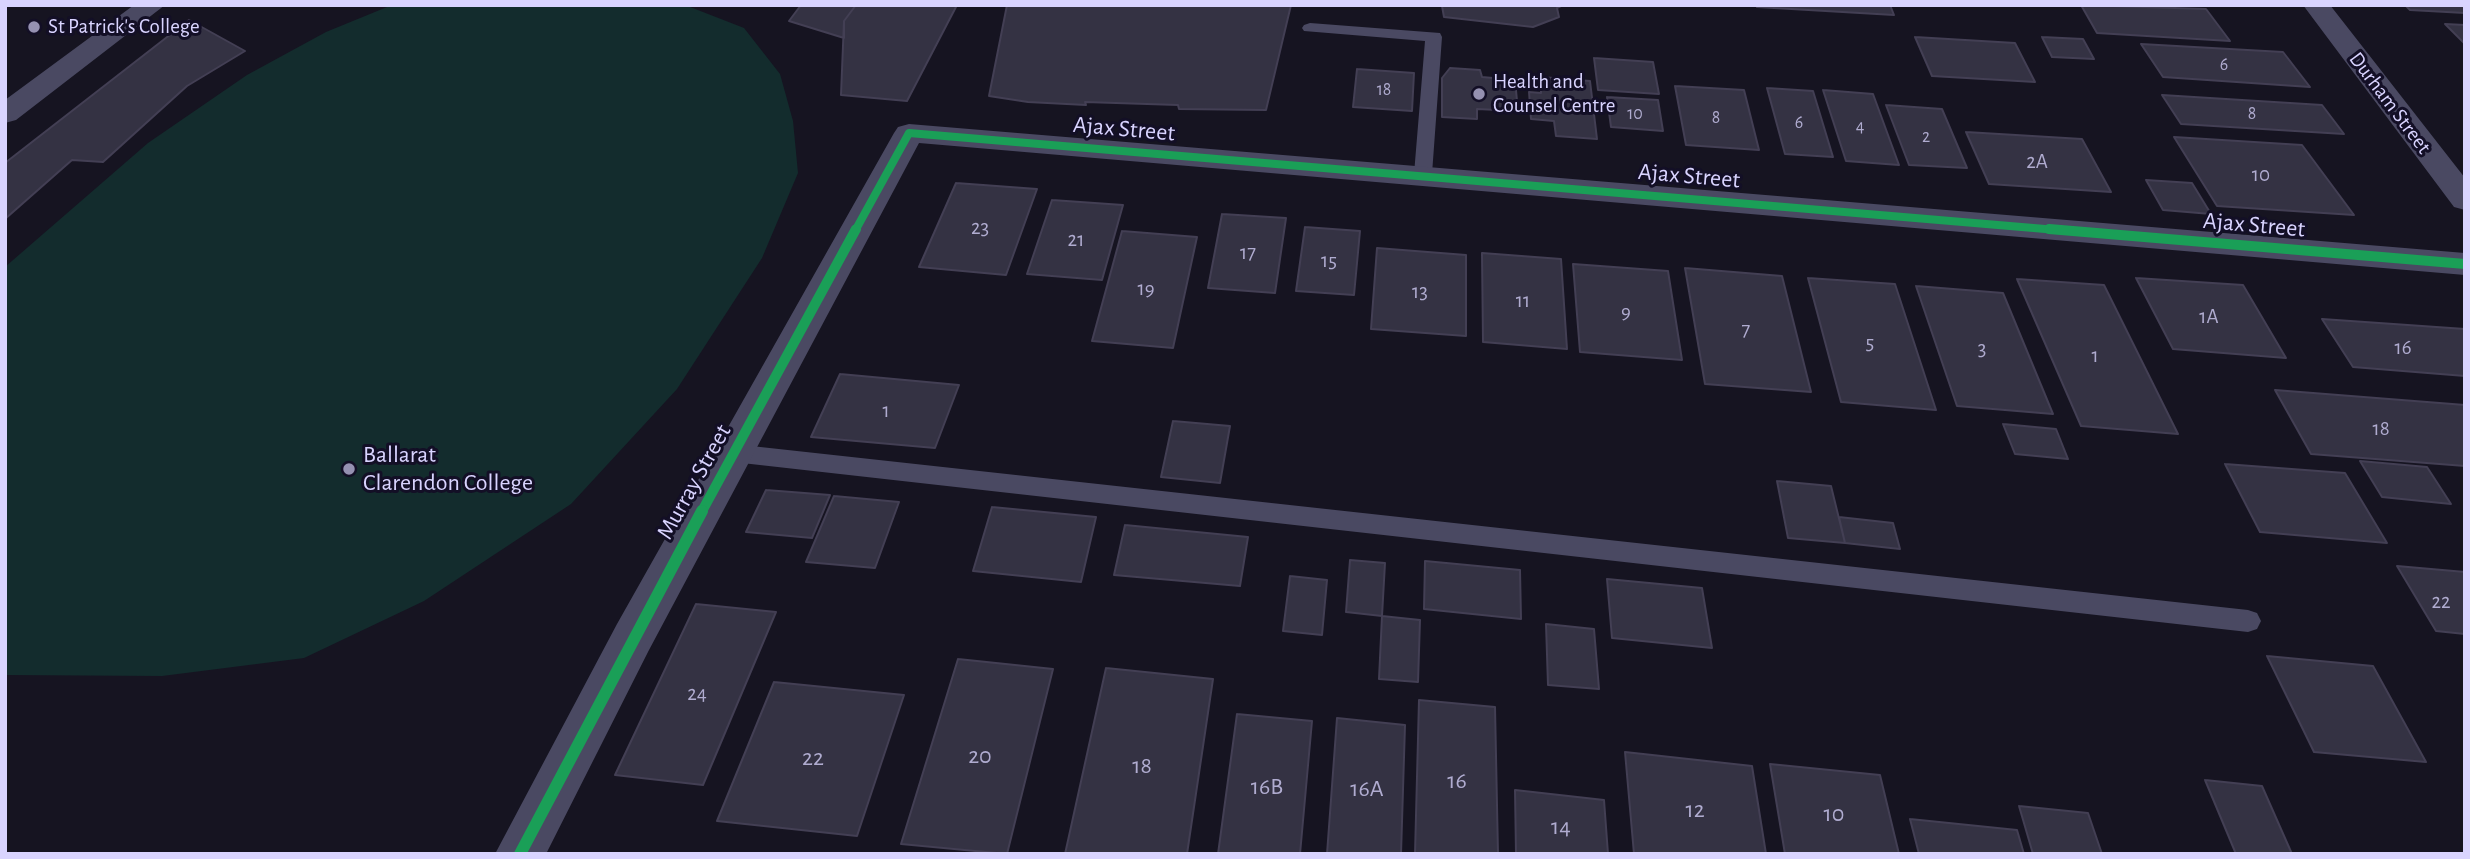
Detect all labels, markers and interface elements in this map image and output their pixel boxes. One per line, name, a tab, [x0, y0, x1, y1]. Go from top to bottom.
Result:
place label: St Patrick's College	[48, 14, 200, 40]
marker: St Patrick's College	[26, 19, 42, 35]
street label: Durham Street	[2344, 47, 2436, 159]
house number: 6	[2220, 54, 2228, 76]
place label: Health and Counsel Centre	[1493, 69, 1615, 119]
house number: 18	[1377, 79, 1391, 101]
marker: Health and Counsel Centre	[1471, 86, 1487, 102]
house number: 10	[1627, 103, 1643, 125]
house number: 8	[2248, 103, 2256, 125]
house number: 8	[1712, 107, 1720, 129]
street label: Ajax Street	[1072, 110, 1176, 148]
house number: 6	[1795, 112, 1803, 134]
house number: 4	[1856, 116, 1864, 138]
house number: 2	[1922, 126, 1930, 148]
house number: 2A	[2026, 149, 2048, 175]
street label: Ajax Street	[1637, 157, 1741, 195]
house number: 10	[2252, 162, 2270, 188]
street label: Ajax Street	[2202, 206, 2306, 244]
house number: 23	[971, 215, 989, 241]
house number: 21	[1068, 227, 1084, 253]
house number: 17	[1240, 240, 1256, 266]
house number: 15	[1321, 248, 1337, 274]
house number: 19	[1137, 276, 1155, 302]
house number: 13	[1412, 279, 1428, 305]
house number: 11	[1516, 288, 1530, 314]
house number: 9	[1621, 299, 1631, 325]
house number: 1A	[2199, 304, 2219, 330]
house number: 7	[1742, 317, 1750, 343]
house number: 5	[1866, 330, 1874, 356]
house number: 16	[2394, 335, 2412, 361]
house number: 3	[1978, 336, 1986, 362]
house number: 1	[2091, 343, 2099, 369]
house number: 1	[882, 398, 890, 424]
house number: 18	[2372, 416, 2390, 442]
street label: Murray Street	[651, 419, 737, 545]
place label: Ballarat Clarendon College	[363, 441, 533, 497]
marker: Ballarat Clarendon College	[341, 461, 357, 477]
house number: 22	[2431, 589, 2451, 615]
house number: 24	[687, 681, 707, 707]
house number: 20	[968, 742, 992, 770]
house number: 22	[802, 744, 824, 772]
house number: 18	[1132, 752, 1152, 780]
house number: 16	[1447, 767, 1467, 795]
house number: 16B	[1251, 773, 1283, 801]
house number: 16A	[1350, 775, 1384, 803]
house number: 12	[1685, 796, 1705, 824]
house number: 10	[1824, 800, 1844, 828]
house number: 14	[1551, 813, 1571, 841]

